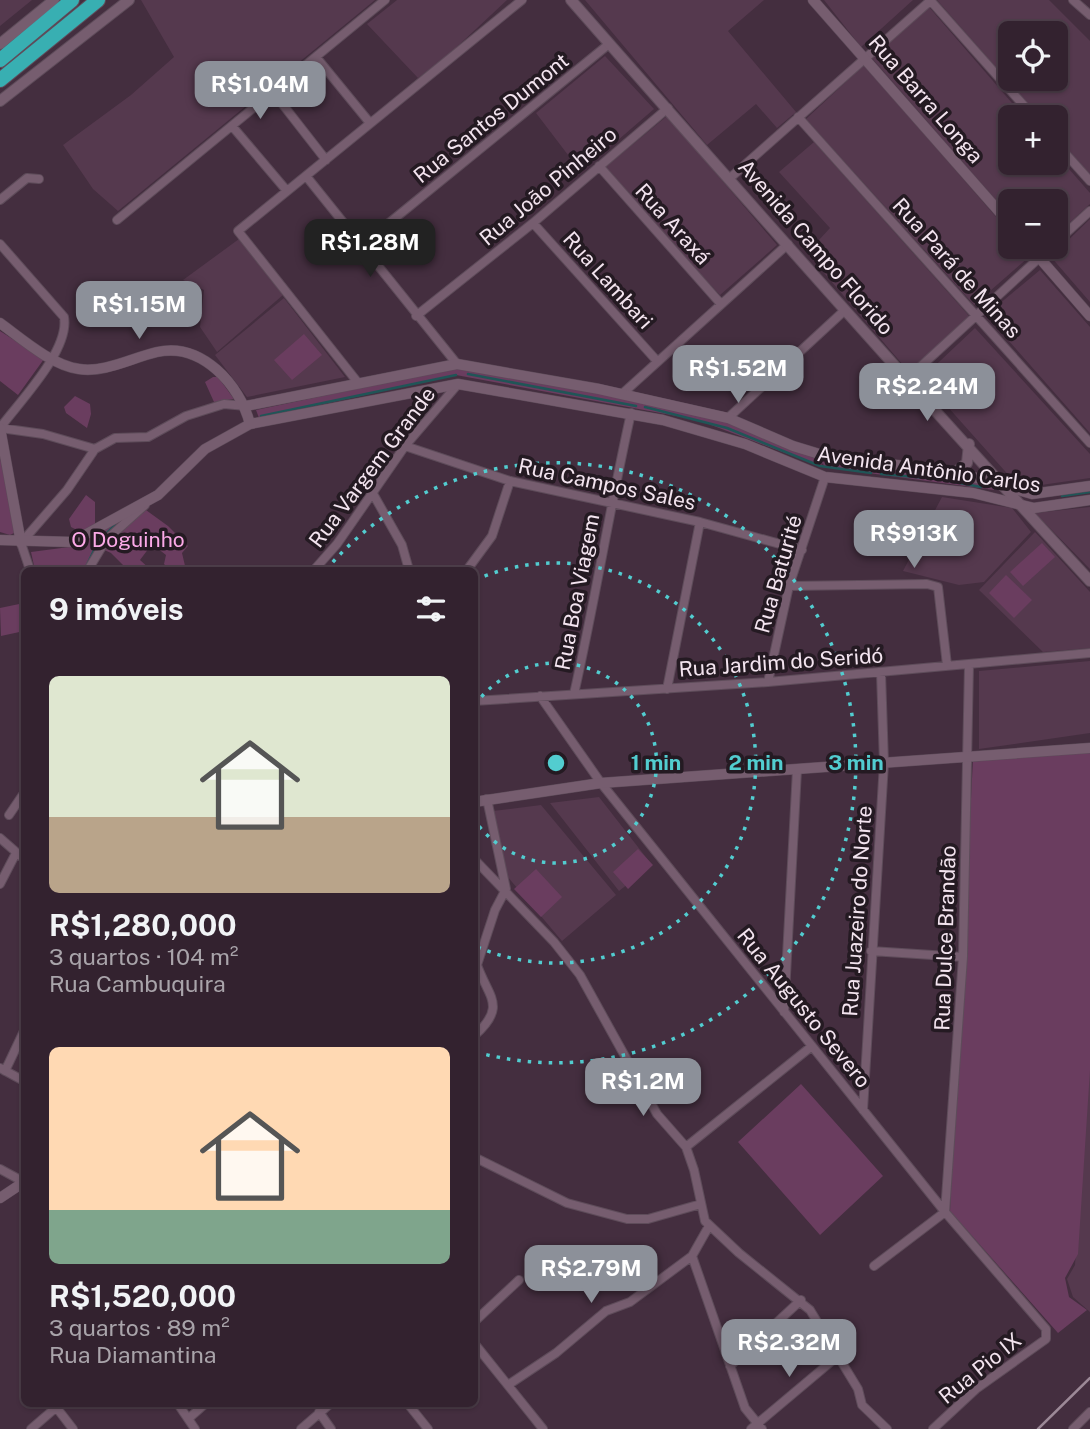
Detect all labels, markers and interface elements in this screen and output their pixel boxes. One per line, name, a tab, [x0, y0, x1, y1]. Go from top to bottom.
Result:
map controls	[998, 21, 1068, 259]
button: locate	[998, 21, 1068, 91]
street label: Rua Barra Longa	[864, 30, 988, 168]
street label: Rua Santos Dumont	[408, 48, 574, 188]
pin: R$1.04M	[195, 61, 325, 121]
text: R$1.04M	[211, 70, 309, 97]
button: +	[998, 105, 1068, 175]
street label: Rua João Pinheiro	[474, 121, 622, 251]
street label: Avenida Campo Florido	[733, 154, 899, 340]
street label: Rua Araxá	[630, 178, 716, 270]
button: −	[998, 189, 1068, 259]
street label: Rua Pará de Minas	[888, 193, 1026, 343]
pin: R$1.28M	[305, 219, 435, 279]
street label: Rua Lambari	[558, 226, 658, 334]
text: R$1.28M	[320, 228, 420, 255]
pin: R$1.15M	[74, 282, 204, 341]
text: R$1.15M	[92, 290, 186, 317]
pin: R$1.52M	[673, 346, 803, 405]
text: R$1.52M	[689, 354, 787, 381]
pin: R$2.24M	[862, 364, 992, 423]
text: R$2.24M	[875, 372, 979, 399]
street label: Rua Vargem Grande	[304, 382, 440, 552]
street label: Avenida Antônio Carlos	[816, 441, 1042, 497]
street label: Rua Campos Sales	[516, 453, 698, 515]
pin: R$913K	[857, 510, 971, 570]
street label: Rua Boa Viagem	[550, 512, 604, 672]
street label: Rua Baturité	[749, 512, 807, 636]
text: R$913K	[870, 519, 958, 546]
park label: O Doguinho	[71, 527, 185, 552]
icon: filters	[412, 590, 450, 628]
text: 9 imóveis	[49, 591, 184, 627]
street label: Rua Jardim do Seridó	[678, 642, 884, 682]
icon: home	[187, 722, 313, 848]
text: 1 min	[631, 750, 681, 775]
text: 2 min	[728, 750, 784, 775]
text: 3 min	[828, 750, 884, 775]
centre of rings	[544, 751, 568, 775]
street label: Rua Juazeiro do Norte	[837, 805, 877, 1017]
street label: Rua Dulce Brandão	[929, 845, 961, 1031]
text: R$1,280,000	[49, 907, 237, 943]
street label: Rua Augusto Severo	[732, 923, 876, 1093]
text: 3 quartos · 104 m²	[49, 943, 238, 970]
text: Rua Cambuquira	[49, 970, 226, 997]
pin: R$1.2M	[586, 1058, 700, 1118]
text: R$1.2M	[601, 1067, 685, 1094]
icon: home	[187, 1093, 313, 1219]
pin: R$2.79M	[526, 1246, 656, 1305]
text: R$2.79M	[540, 1254, 642, 1281]
text: R$1,520,000	[49, 1278, 236, 1314]
text: 3 quartos · 89 m²	[49, 1314, 230, 1341]
pin: R$2.32M	[724, 1320, 854, 1379]
street label: Rua Pio IX	[934, 1327, 1026, 1409]
text: R$2.32M	[737, 1328, 841, 1355]
text: Rua Diamantina	[49, 1341, 216, 1368]

